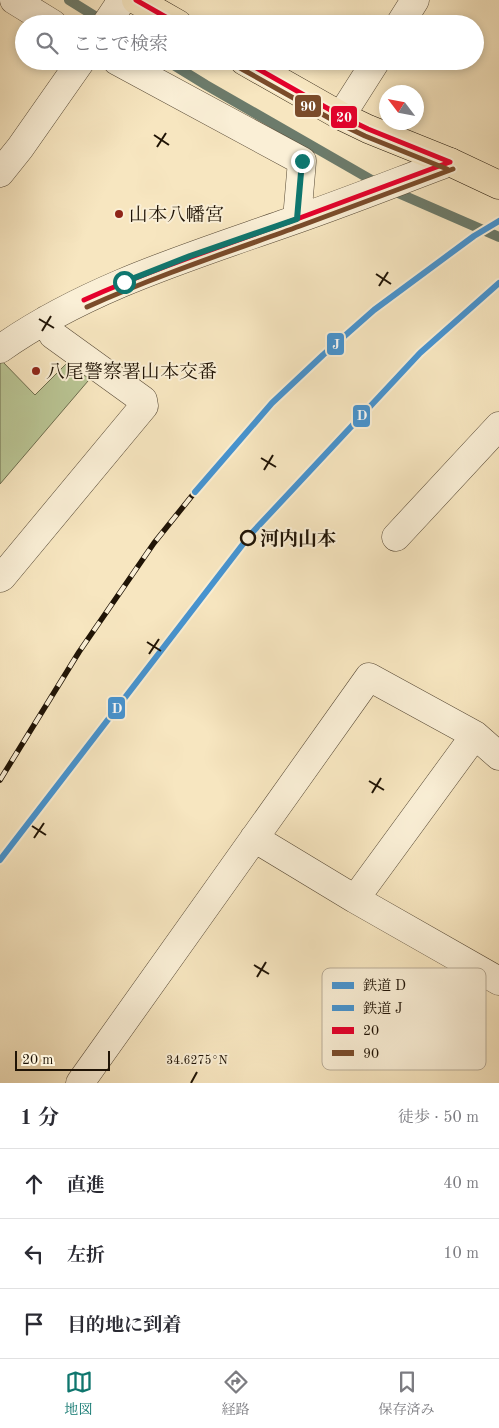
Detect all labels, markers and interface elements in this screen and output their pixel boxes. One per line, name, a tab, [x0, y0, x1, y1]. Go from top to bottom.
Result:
search box	[15, 15, 484, 70]
icon: search	[33, 29, 61, 57]
text: ここで検索	[73, 36, 168, 55]
north arrow	[379, 85, 424, 130]
line badge: 90	[294, 94, 322, 118]
text: 90	[300, 100, 316, 114]
line badge: 20	[330, 105, 358, 129]
text: 20	[336, 111, 352, 125]
route end	[291, 150, 314, 173]
place label: 山本八幡宮	[129, 204, 224, 226]
marker: 山本八幡宮	[113, 208, 125, 220]
route start	[113, 271, 136, 294]
line badge: J	[326, 332, 345, 356]
text: J	[332, 338, 340, 352]
place label: 八尾警察署山本交番	[46, 361, 217, 383]
marker: 八尾警察署山本交番	[30, 365, 42, 377]
line badge: D	[352, 404, 371, 428]
text: D	[356, 409, 368, 423]
place label: 河内山本	[260, 528, 336, 550]
marker: 河内山本	[240, 530, 256, 546]
line badge: D	[107, 696, 126, 720]
text: D	[111, 702, 123, 716]
legend	[322, 968, 486, 1070]
text: 鉄道 D	[363, 978, 406, 993]
text: 鉄道 J	[363, 1001, 403, 1016]
text: 20	[363, 1024, 379, 1038]
text: 90	[363, 1047, 379, 1061]
scale bar	[15, 1048, 110, 1071]
text: 20 m	[22, 1053, 53, 1067]
text: 34.6275°N	[166, 1054, 228, 1067]
text: 1 分	[20, 1108, 59, 1129]
text: 徒歩 · 50 m	[398, 1110, 479, 1126]
icon: ahead	[20, 1170, 48, 1198]
text: 40 m	[443, 1176, 479, 1192]
text: 直進	[67, 1177, 105, 1196]
icon: left	[20, 1240, 48, 1268]
text: 10 m	[443, 1246, 479, 1262]
text: 左折	[67, 1247, 105, 1266]
icon: arrive	[20, 1310, 48, 1338]
text: 目的地に到着	[67, 1317, 181, 1336]
tab: 地図	[65, 1368, 93, 1419]
tab: 経路	[222, 1368, 250, 1419]
tab: 保存済み	[379, 1368, 435, 1419]

